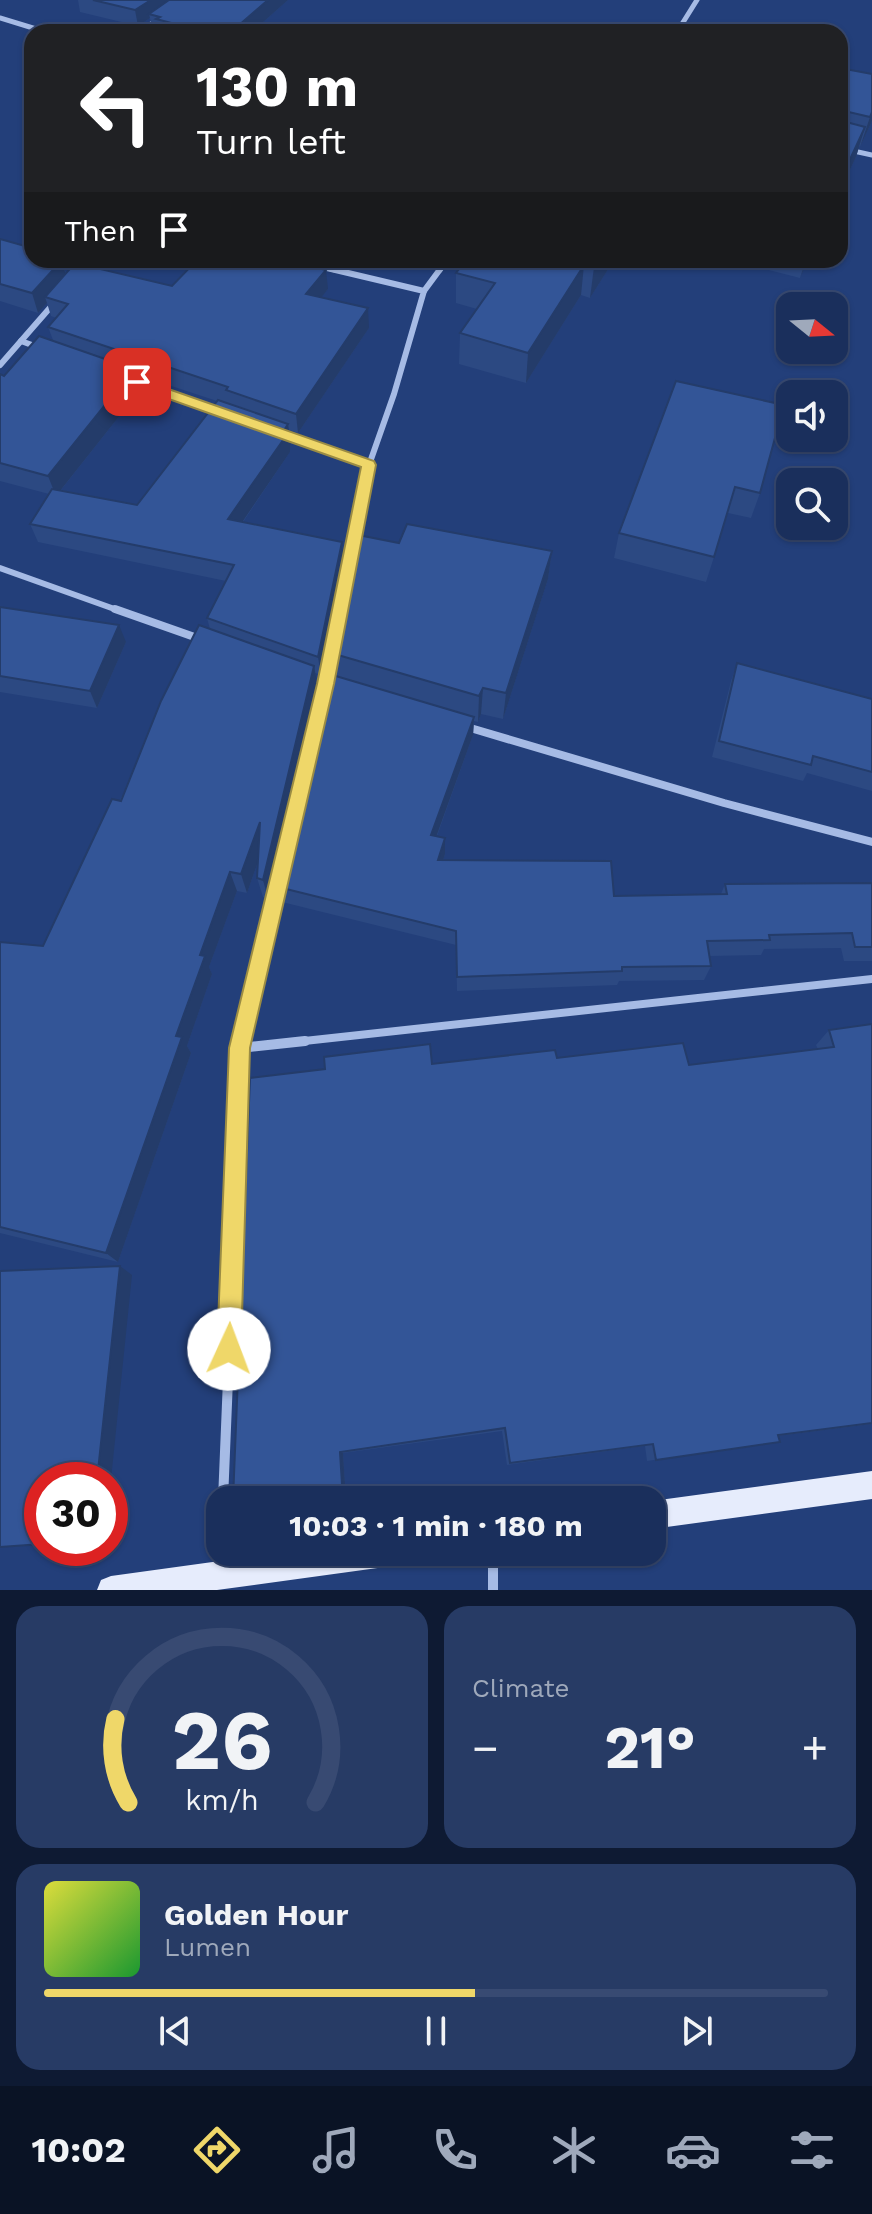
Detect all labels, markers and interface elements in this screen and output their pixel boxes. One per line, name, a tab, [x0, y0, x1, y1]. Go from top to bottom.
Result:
text: 130 m	[196, 54, 358, 120]
icon: left	[64, 56, 168, 160]
text: Turn left	[196, 121, 346, 163]
icon: arrive	[152, 208, 196, 252]
text: Then	[64, 213, 136, 248]
north arrow	[776, 292, 848, 364]
map controls	[776, 292, 848, 540]
pin	[103, 348, 171, 416]
icon: arrive	[115, 360, 159, 404]
button: sound	[776, 380, 848, 452]
button: search	[776, 468, 848, 540]
position arrow	[187, 1307, 271, 1391]
speed limit sign: 30	[24, 1462, 128, 1566]
text: 10:03 · 1 min · 180 m	[289, 1508, 583, 1543]
text: Climate	[472, 1673, 570, 1703]
text: 26	[172, 1692, 272, 1789]
text: 21°	[604, 1712, 696, 1783]
text: −	[472, 1722, 499, 1774]
text: +	[801, 1722, 828, 1774]
text: km/h	[185, 1783, 259, 1817]
text: Golden Hour	[164, 1897, 348, 1932]
text: Lumen	[164, 1932, 251, 1962]
icon: previous	[153, 2009, 197, 2053]
icon: pause	[414, 2009, 458, 2053]
icon: next	[675, 2009, 719, 2053]
icon: directions	[189, 2122, 245, 2178]
icon: music	[308, 2122, 364, 2178]
icon: phone	[427, 2122, 483, 2178]
icon: climate	[546, 2122, 602, 2178]
icon: car	[665, 2122, 721, 2178]
icon: filters	[784, 2122, 840, 2178]
text: 10:02	[32, 2129, 126, 2171]

